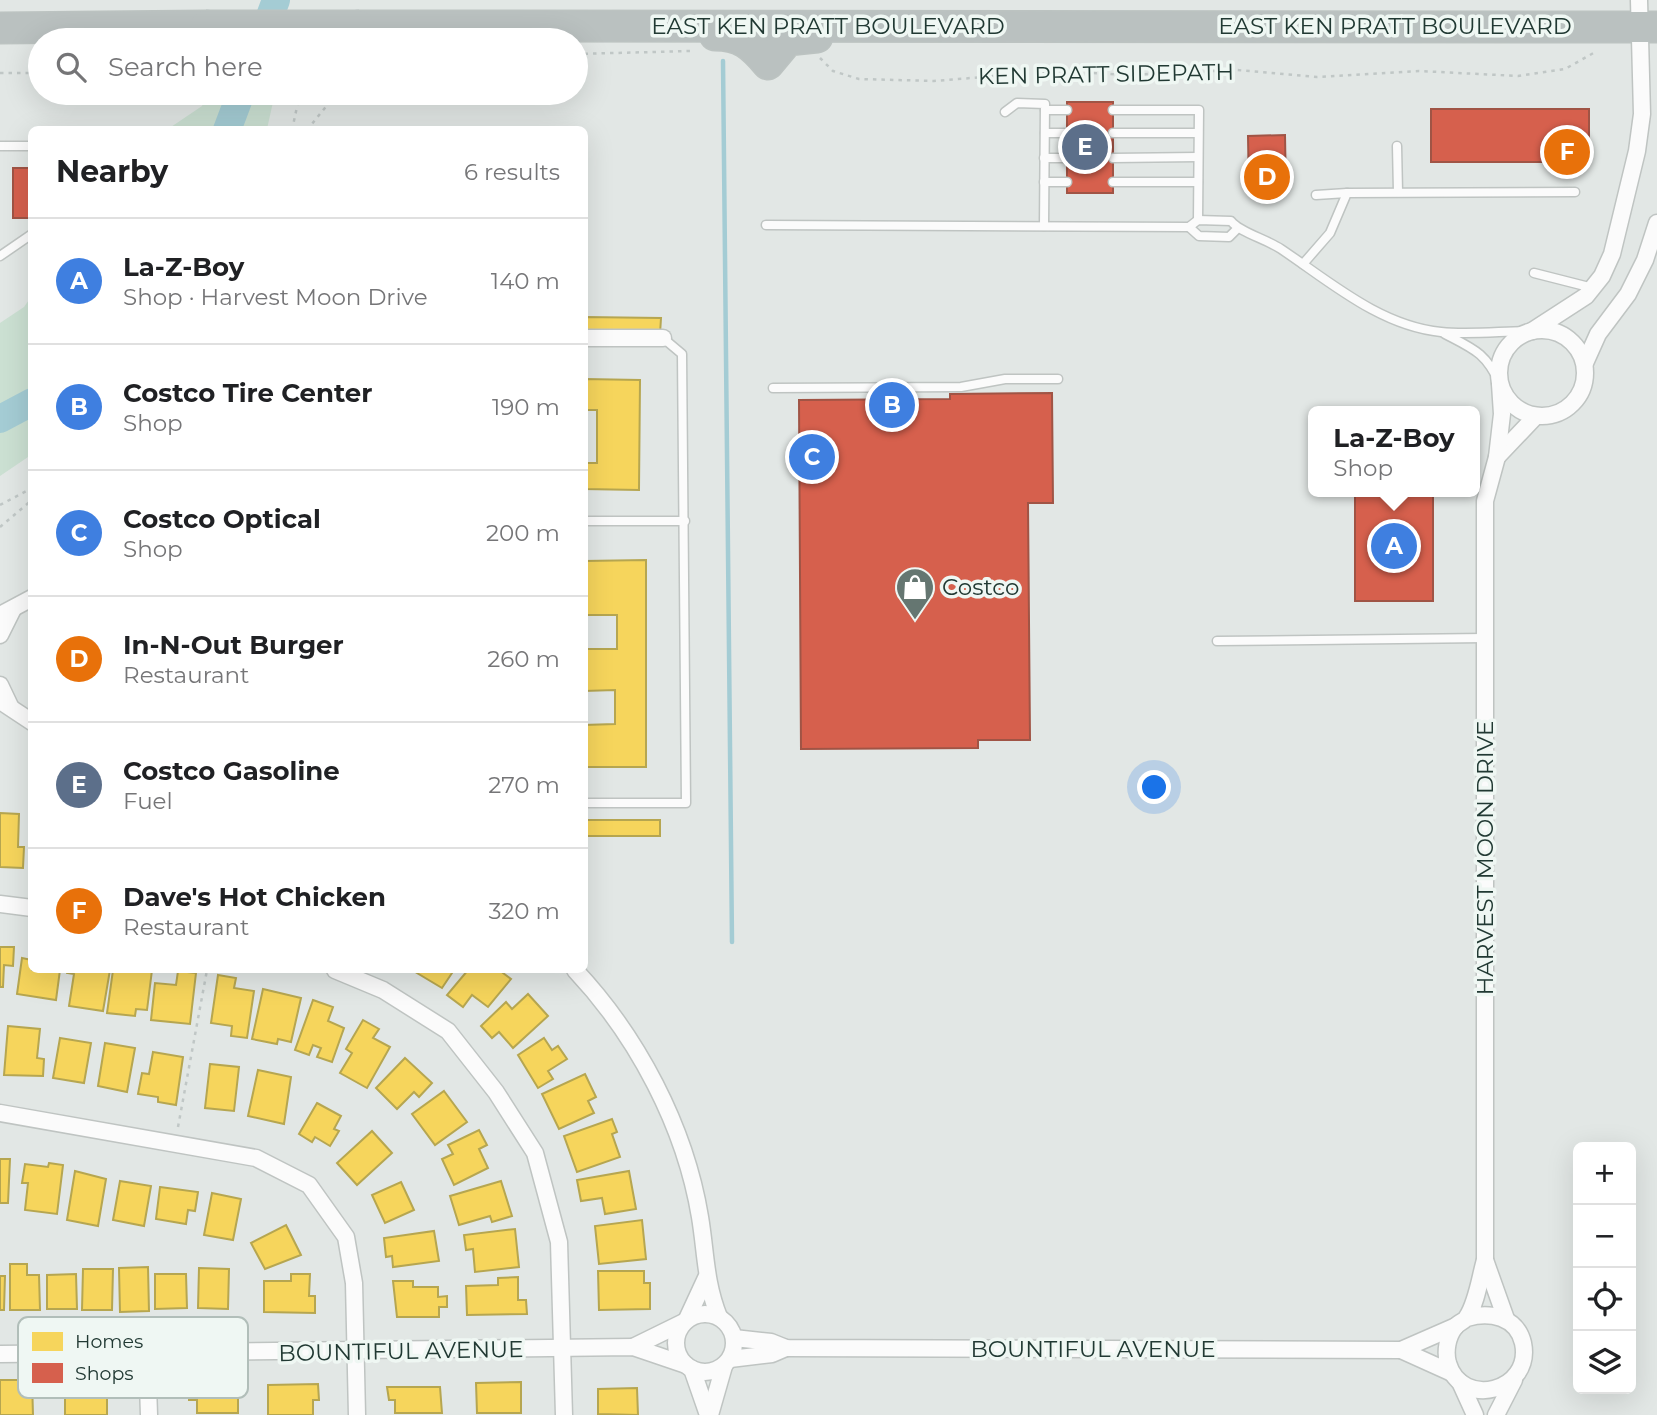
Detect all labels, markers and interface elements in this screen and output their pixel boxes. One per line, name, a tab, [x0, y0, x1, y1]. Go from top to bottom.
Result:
street label: EAST KEN PRATT BOULEVARD	[651, 12, 1005, 40]
street label: EAST KEN PRATT BOULEVARD	[1218, 12, 1572, 40]
search box	[28, 28, 588, 105]
icon: search	[52, 48, 90, 86]
text: Search here	[108, 51, 263, 83]
street label: KEN PRATT SIDEPATH	[978, 58, 1234, 90]
pin: E	[1062, 121, 1108, 173]
pin: F	[1544, 126, 1590, 178]
pin: D	[1244, 151, 1290, 203]
text: Nearby	[56, 153, 168, 190]
text: 6 results	[464, 158, 560, 186]
text: La-Z-Boy	[123, 251, 244, 283]
text: A	[70, 267, 88, 295]
text: 140 m	[491, 267, 560, 295]
text: Shop · Harvest Moon Drive	[123, 283, 428, 311]
text: Costco Tire Center	[123, 377, 372, 409]
pin: B	[869, 379, 915, 431]
text: B	[70, 393, 88, 421]
text: 190 m	[492, 393, 560, 421]
popup	[1308, 406, 1480, 497]
text: Shop	[123, 409, 183, 437]
text: La-Z-Boy	[1333, 422, 1455, 454]
pin: C	[789, 431, 835, 483]
text: Shop	[1333, 454, 1393, 482]
text: Costco Optical	[123, 503, 321, 535]
text: C	[71, 519, 87, 547]
text: 200 m	[486, 519, 560, 547]
pin: A	[1371, 520, 1417, 572]
text: Shop	[123, 535, 183, 563]
shop icon: Costco	[894, 566, 936, 621]
place label: Costco	[942, 573, 1020, 601]
text: In-N-Out Burger	[123, 629, 344, 661]
text: D	[70, 645, 89, 673]
text: 260 m	[487, 645, 560, 673]
text: Restaurant	[123, 661, 249, 689]
street label: HARVEST MOON DRIVE	[1471, 721, 1499, 995]
text: Costco Gasoline	[123, 755, 340, 787]
your location	[1137, 770, 1171, 804]
text: E	[71, 771, 87, 799]
text: 270 m	[488, 771, 560, 799]
text: Fuel	[123, 787, 173, 815]
text: Dave's Hot Chicken	[123, 881, 386, 913]
text: F	[72, 897, 86, 925]
text: 320 m	[488, 897, 560, 925]
text: Restaurant	[123, 913, 249, 941]
map controls	[1573, 1142, 1636, 1394]
button: +	[1573, 1142, 1636, 1205]
button: −	[1573, 1205, 1636, 1268]
button: locate	[1573, 1268, 1636, 1331]
legend	[18, 1317, 248, 1398]
text: Homes	[75, 1330, 143, 1353]
button: layers	[1573, 1331, 1636, 1394]
street label: BOUNTIFUL AVENUE	[278, 1335, 524, 1367]
street label: BOUNTIFUL AVENUE	[970, 1335, 1216, 1363]
text: Shops	[75, 1362, 134, 1385]

